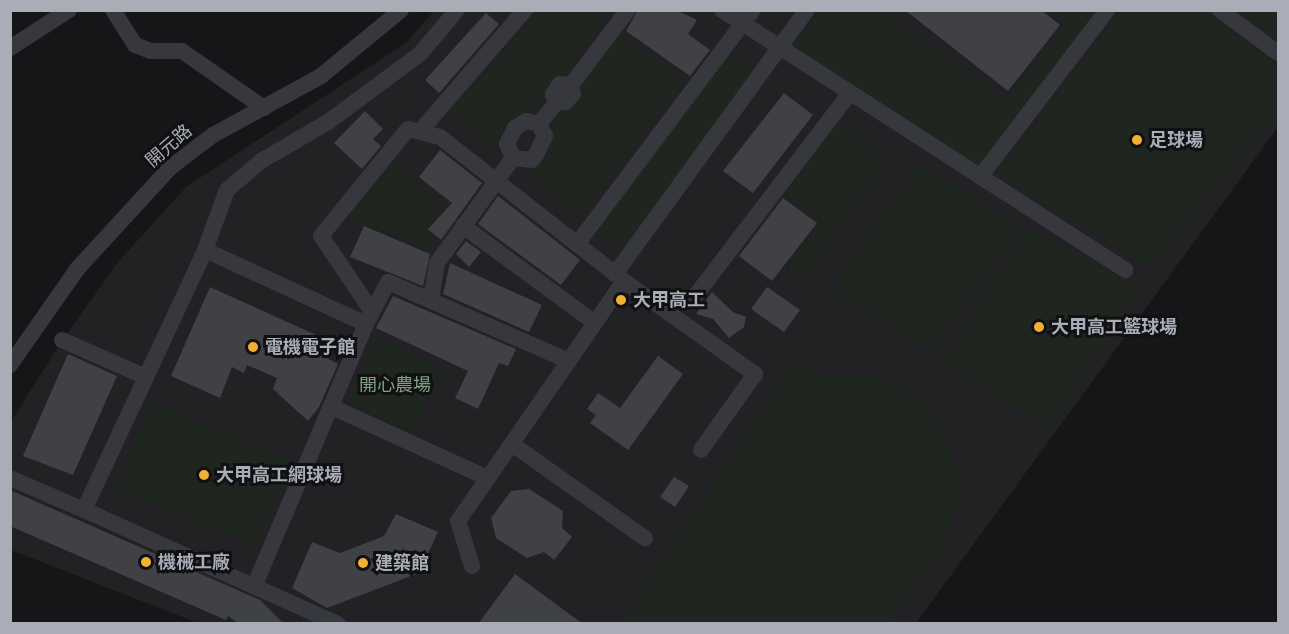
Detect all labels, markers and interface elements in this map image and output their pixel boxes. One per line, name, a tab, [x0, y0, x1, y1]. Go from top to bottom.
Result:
street label: 開元路	[142, 120, 196, 172]
place label: 足球場	[1149, 129, 1203, 151]
marker: 足球場	[1130, 133, 1144, 147]
place label: 大甲高工	[633, 289, 705, 311]
marker: 大甲高工	[614, 293, 628, 307]
place label: 大甲高工籃球場	[1051, 316, 1177, 338]
marker: 大甲高工籃球場	[1032, 320, 1046, 334]
place label: 電機電子館	[265, 336, 355, 358]
marker: 電機電子館	[246, 340, 260, 354]
park label: 開心農場	[359, 374, 431, 396]
place label: 大甲高工網球場	[216, 464, 342, 486]
marker: 大甲高工網球場	[197, 468, 211, 482]
place label: 機械工廠	[158, 551, 230, 573]
place label: 建築館	[375, 552, 429, 574]
marker: 機械工廠	[139, 555, 153, 569]
marker: 建築館	[356, 556, 370, 570]

